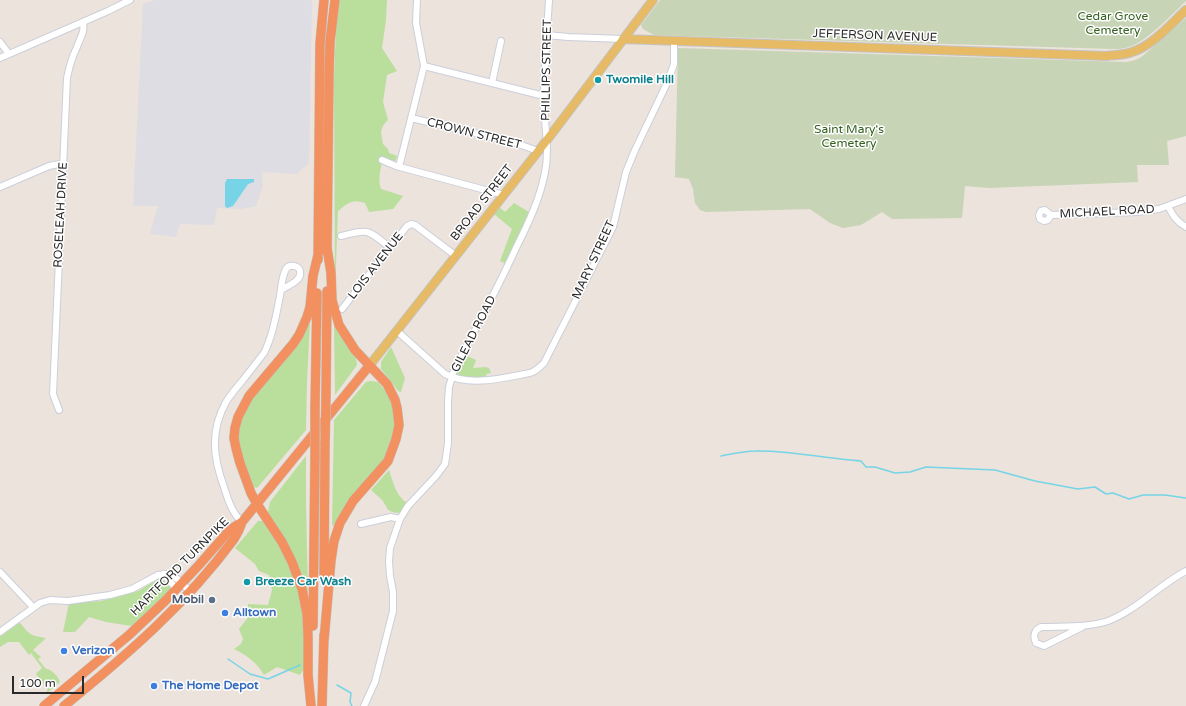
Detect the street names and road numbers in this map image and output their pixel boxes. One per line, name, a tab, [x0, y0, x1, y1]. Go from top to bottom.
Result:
street label: PHILLIPS STREET	[539, 19, 555, 121]
street label: JEFFERSON AVENUE	[812, 27, 938, 45]
street label: CROWN STREET	[425, 115, 523, 153]
street label: ROSELEAH DRIVE	[51, 162, 71, 268]
street label: BROAD STREET	[448, 162, 516, 244]
street label: MICHAEL ROAD	[1059, 202, 1155, 222]
street label: MARY STREET	[569, 218, 619, 302]
street label: LOIS AVENUE	[345, 230, 407, 302]
street label: GILEAD ROAD	[448, 293, 500, 375]
street label: HARTFORD TURNPIKE	[128, 515, 232, 619]

